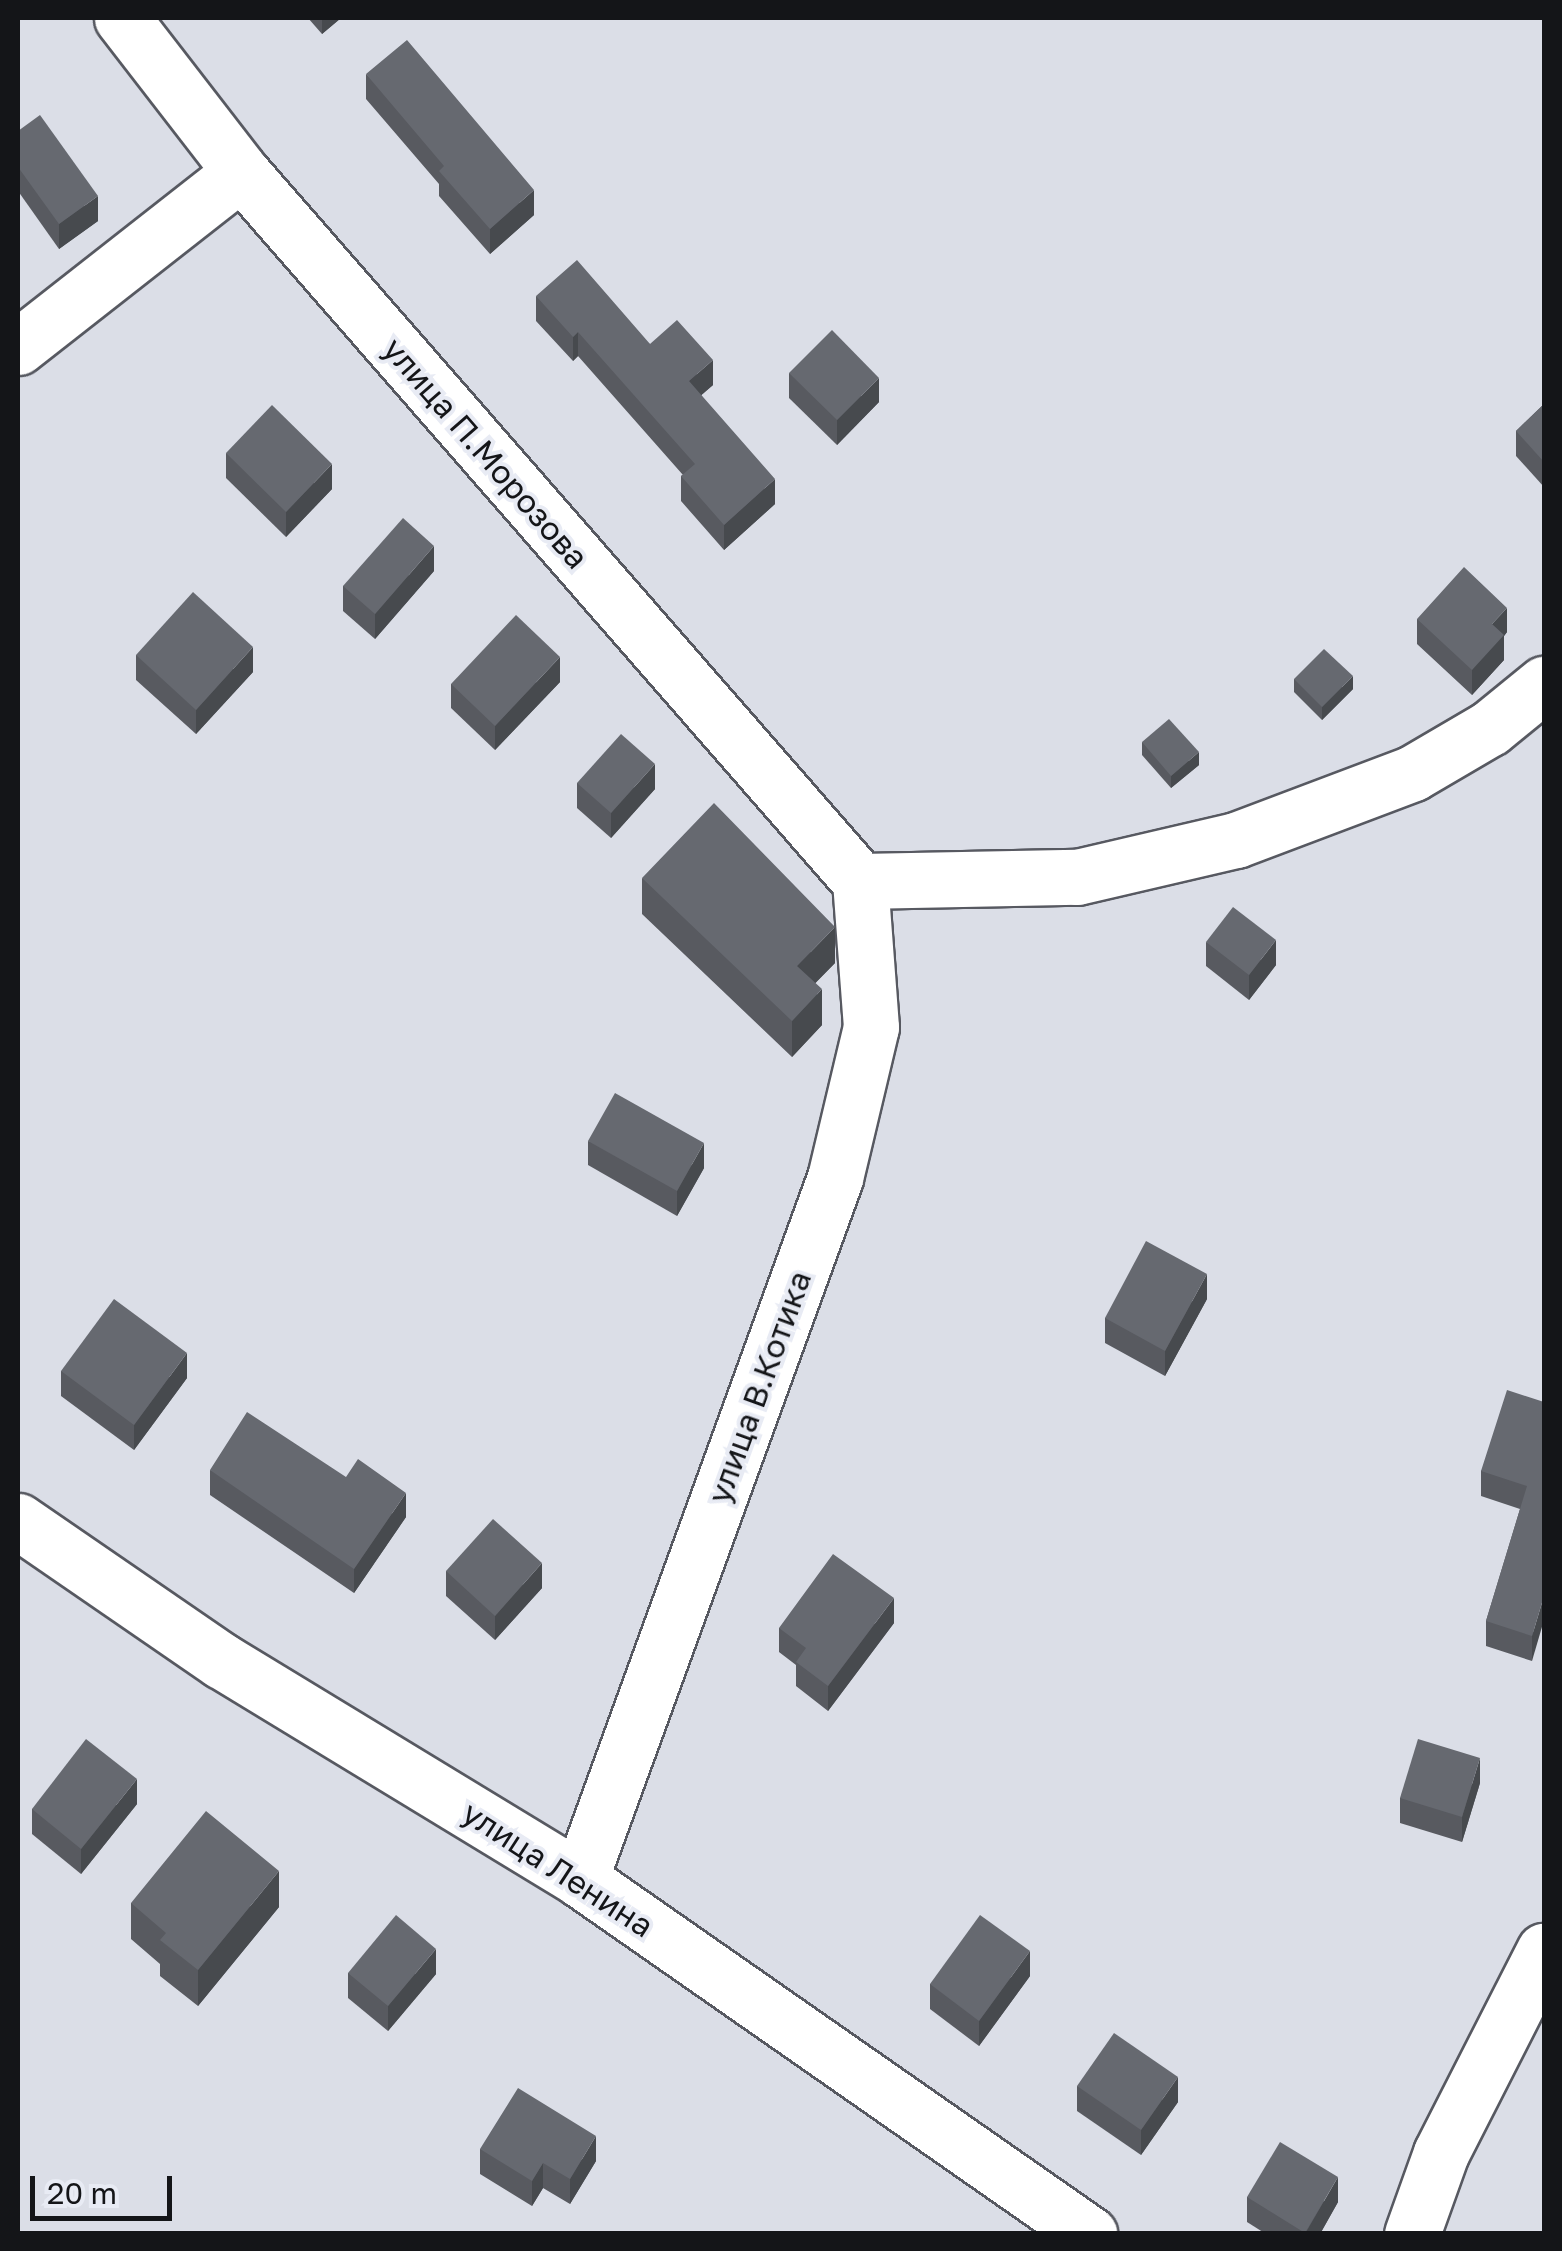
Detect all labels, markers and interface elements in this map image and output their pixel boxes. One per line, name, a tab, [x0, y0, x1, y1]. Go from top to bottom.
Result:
street label: улица П.Морозова	[375, 330, 597, 576]
street label: улица В.Котика	[699, 1266, 819, 1508]
street label: улица Ленина	[455, 1793, 661, 1945]
scale bar	[35, 2156, 178, 2218]
text: 20 m	[47, 2175, 117, 2211]

